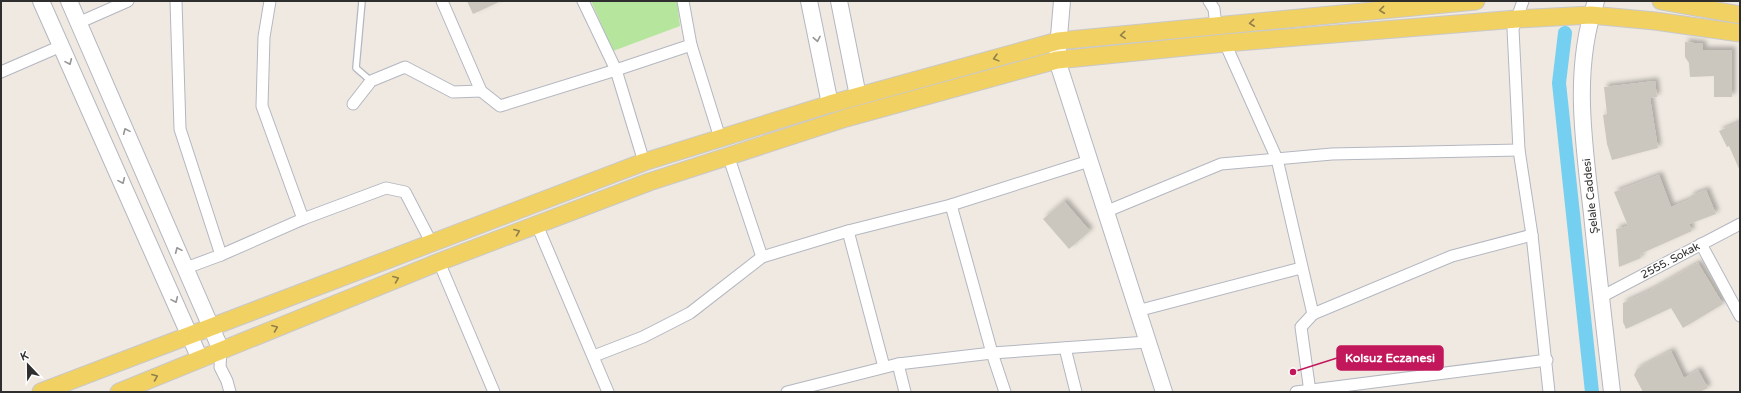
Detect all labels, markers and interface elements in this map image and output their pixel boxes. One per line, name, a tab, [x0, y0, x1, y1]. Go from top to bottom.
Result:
one-way arrow	[1379, 5, 1385, 14]
one-way arrow	[1249, 18, 1255, 27]
one-way arrow	[1120, 30, 1126, 39]
one-way arrow	[812, 36, 820, 42]
one-way arrow	[992, 54, 999, 62]
one-way arrow	[64, 59, 72, 66]
one-way arrow	[122, 128, 130, 135]
street label: Şelale Caddesi	[1580, 158, 1601, 234]
one-way arrow	[117, 177, 125, 184]
one-way arrow	[513, 229, 520, 237]
street label: 2555. Sokak	[1639, 239, 1702, 281]
one-way arrow	[175, 247, 183, 255]
one-way arrow	[392, 276, 399, 284]
one-way arrow	[170, 296, 178, 303]
one-way arrow	[272, 325, 279, 333]
north arrow	[8, 345, 48, 385]
callout: Kolsuz Eczanesi	[1337, 346, 1443, 370]
text: K	[19, 349, 31, 364]
text: Kolsuz Eczanesi	[1345, 351, 1435, 365]
one-way arrow	[151, 374, 158, 382]

